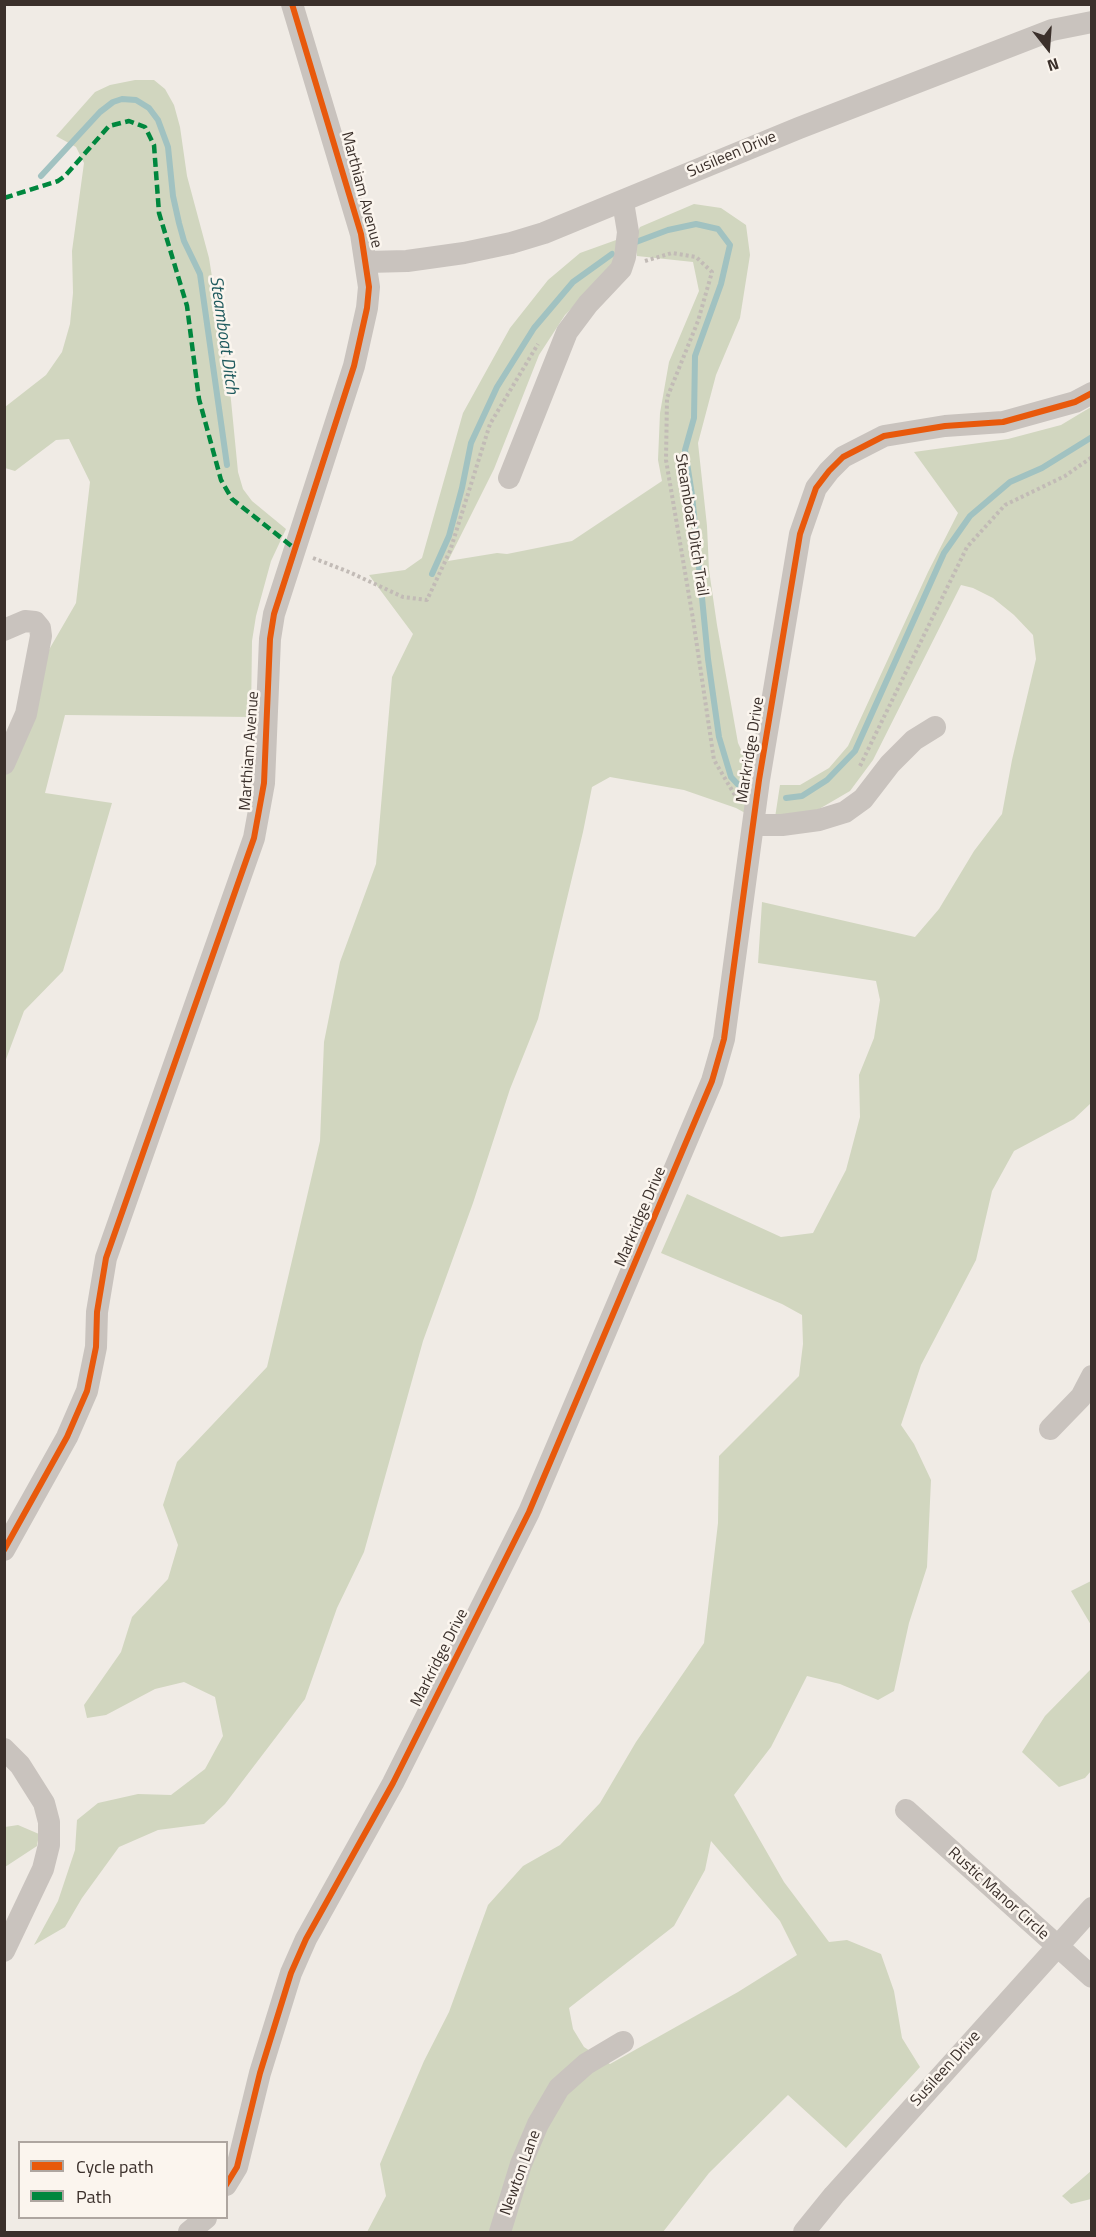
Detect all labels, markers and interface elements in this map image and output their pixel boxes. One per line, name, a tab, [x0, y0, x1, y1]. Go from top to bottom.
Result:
north arrow	[1018, 18, 1078, 78]
text: N	[1044, 52, 1062, 78]
street label: Susileen Drive	[684, 128, 780, 182]
street label: Marthiam Avenue	[336, 130, 386, 250]
water label: Steamboat Ditch	[204, 275, 242, 395]
street label: Steamboat Ditch Trail	[670, 452, 712, 598]
street label: Marthiam Avenue	[236, 691, 264, 811]
street label: Markridge Drive	[733, 696, 769, 804]
street label: Markridge Drive	[611, 1164, 671, 1270]
street label: Markridge Drive	[407, 1606, 473, 1710]
street label: Rustic Manor Circle	[944, 1844, 1052, 1944]
street label: Susileen Drive	[907, 2027, 985, 2111]
street label: Newton Lane	[497, 2128, 545, 2218]
legend	[18, 2141, 228, 2219]
text: Cycle path	[76, 2153, 154, 2180]
text: Path	[76, 2183, 112, 2210]

